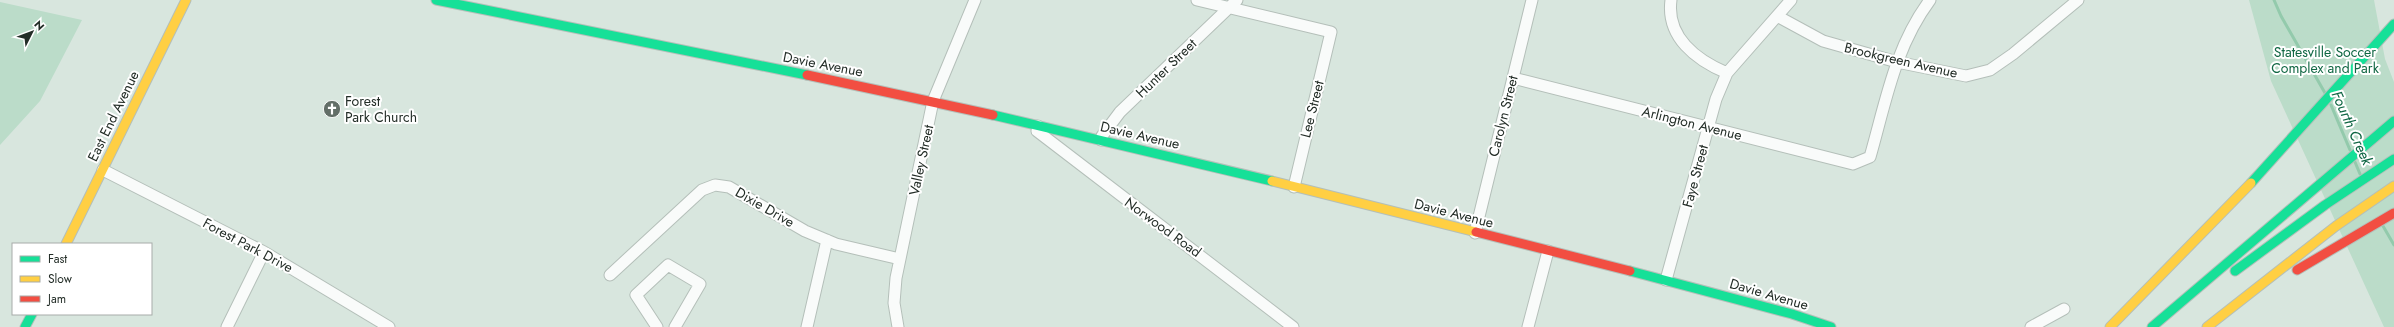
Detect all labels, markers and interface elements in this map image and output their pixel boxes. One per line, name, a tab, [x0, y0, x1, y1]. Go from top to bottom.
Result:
north arrow	[12, 12, 52, 52]
text: N	[31, 17, 48, 34]
street label: Hunter Street	[1131, 33, 1201, 102]
street label: Brookgreen Avenue	[1842, 37, 1960, 83]
park label: Statesville Soccer Complex and Park	[2271, 42, 2380, 78]
street label: Davie Avenue	[781, 46, 865, 82]
street label: East End Avenue	[82, 67, 144, 165]
street label: Carolyn Street	[1483, 73, 1523, 159]
street label: Lee Street	[1295, 78, 1329, 140]
water label: Fourth Creek	[2326, 87, 2378, 169]
place label: Forest Park Church	[345, 91, 417, 127]
church icon: Forest Park Church	[322, 99, 342, 119]
street label: Arlington Avenue	[1640, 101, 1744, 145]
street label: Davie Avenue	[1098, 116, 1182, 154]
street label: Valley Street	[904, 122, 938, 197]
street label: Faye Street	[1677, 142, 1713, 210]
street label: Dixie Drive	[732, 182, 798, 232]
street label: Norwood Road	[1120, 192, 1206, 262]
street label: Davie Avenue	[1412, 193, 1496, 233]
street label: Forest Park Drive	[199, 213, 297, 277]
legend	[12, 243, 152, 315]
text: Fast	[48, 250, 67, 268]
text: Slow	[48, 270, 73, 288]
street label: Davie Avenue	[1727, 273, 1811, 315]
text: Jam	[46, 290, 66, 308]

